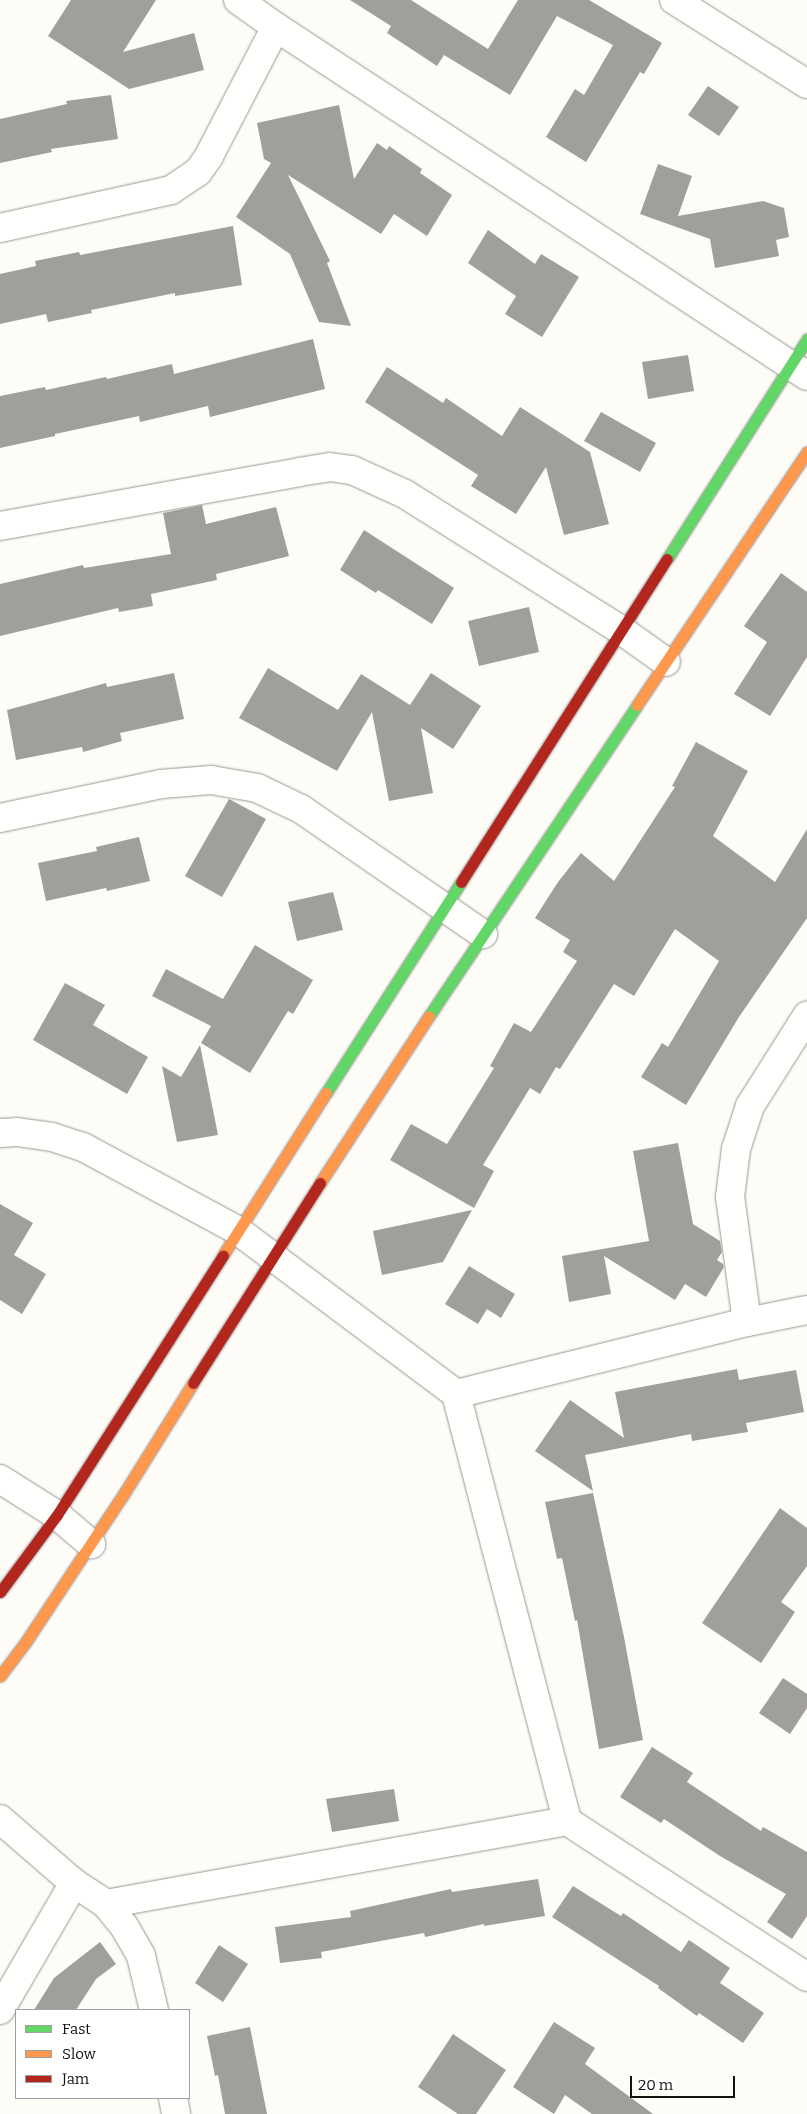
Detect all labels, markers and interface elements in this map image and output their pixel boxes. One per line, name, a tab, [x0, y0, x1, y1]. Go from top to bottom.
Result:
legend	[15, 2009, 190, 2099]
text: Fast	[62, 2020, 91, 2038]
text: Slow	[62, 2045, 96, 2063]
scale bar	[632, 2066, 737, 2098]
text: Jam	[62, 2070, 89, 2088]
text: 20 m	[638, 2076, 673, 2094]

